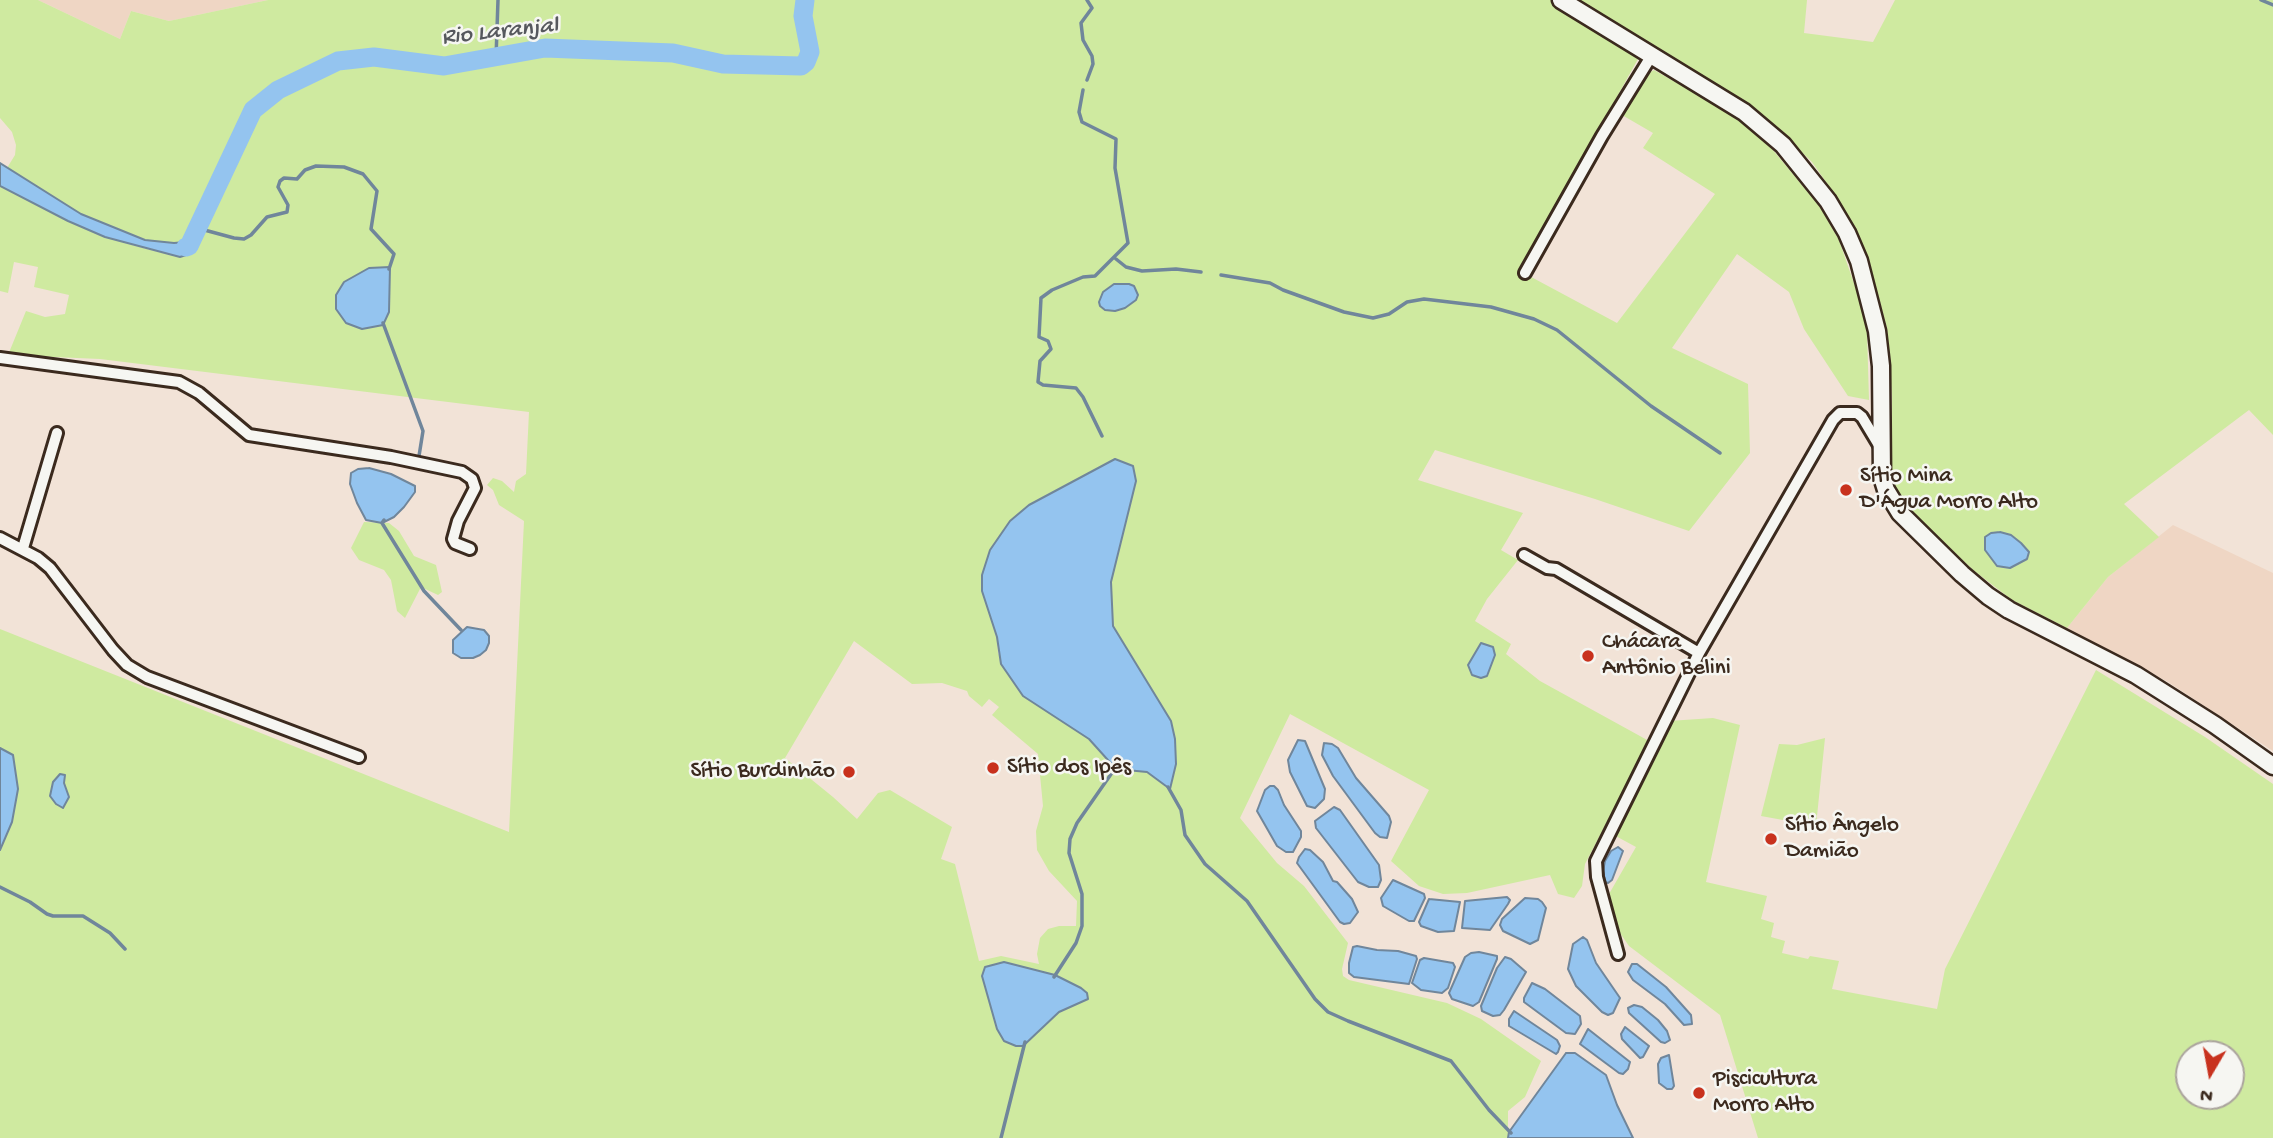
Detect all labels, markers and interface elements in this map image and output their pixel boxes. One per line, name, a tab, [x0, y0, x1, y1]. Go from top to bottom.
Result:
water label: Rio Laranjal	[440, 13, 560, 53]
place label: Sítio Mina D'Água Morro Alto	[1860, 463, 2038, 517]
marker: Sítio Mina D'Água Morro Alto	[1838, 482, 1854, 498]
place label: Chácara Antônio Belini	[1602, 629, 1731, 683]
marker: Chácara Antônio Belini	[1580, 648, 1596, 664]
place label: Sítio dos Ipês	[1007, 754, 1131, 782]
place label: Sítio Burdinhão	[690, 758, 835, 786]
marker: Sítio dos Ipês	[985, 760, 1001, 776]
marker: Sítio Burdinhão	[841, 764, 857, 780]
place label: Sítio Ângelo Damião	[1785, 812, 1899, 866]
marker: Sítio Ângelo Damião	[1763, 831, 1779, 847]
north arrow	[2175, 1040, 2245, 1110]
place label: Piscicultura Morro Alto	[1713, 1066, 1817, 1120]
text: N	[2199, 1082, 2215, 1107]
marker: Piscicultura Morro Alto	[1691, 1085, 1707, 1101]

